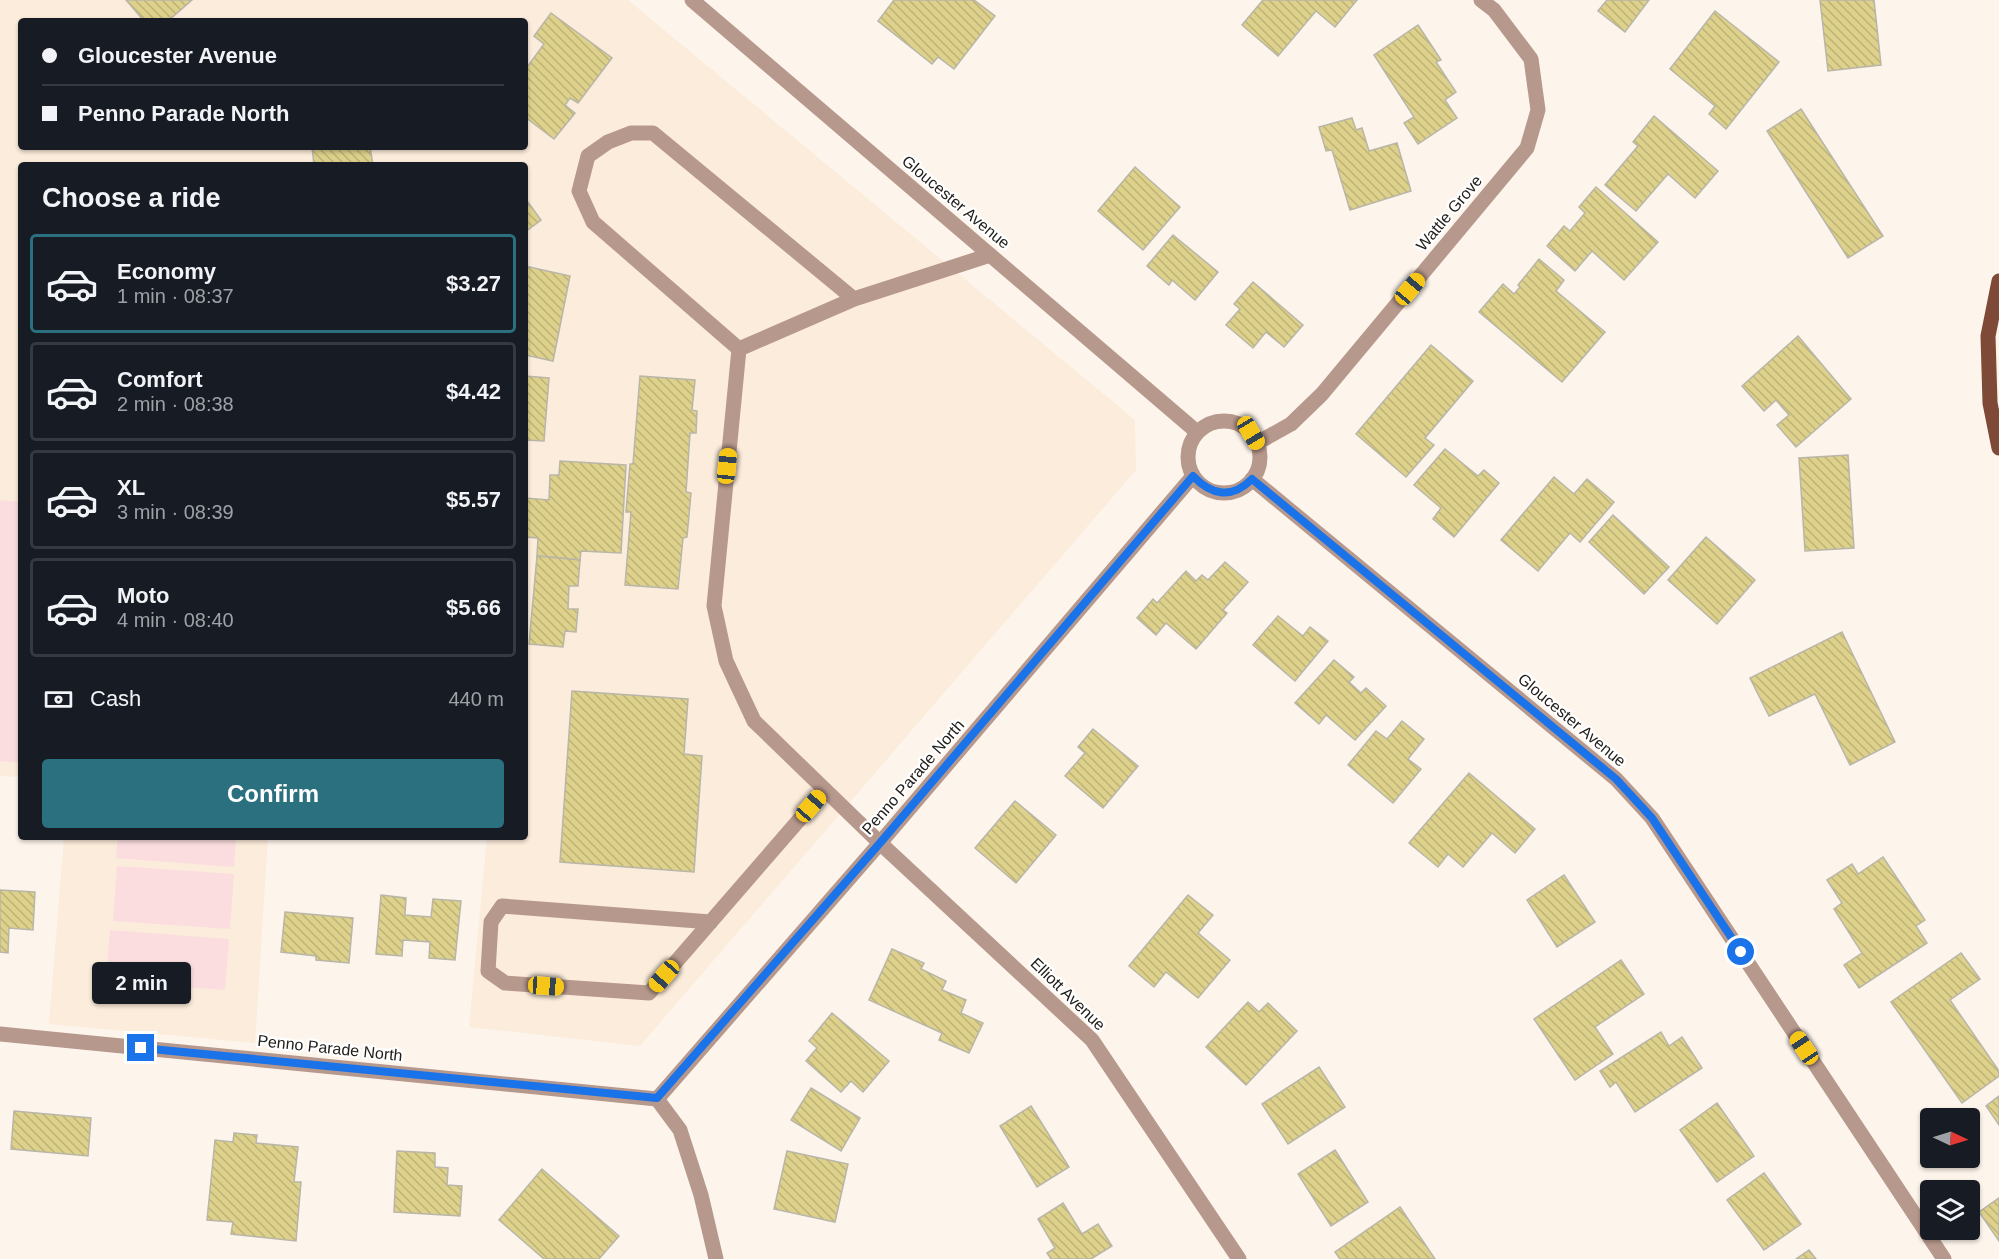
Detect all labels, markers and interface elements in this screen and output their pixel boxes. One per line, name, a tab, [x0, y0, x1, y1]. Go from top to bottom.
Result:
text: Gloucester Avenue	[78, 43, 277, 68]
text: Penno Parade North	[78, 101, 289, 126]
street label: Gloucester Avenue	[899, 152, 1013, 252]
street label: Wattle Grove	[1413, 172, 1485, 254]
text: Choose a ride	[42, 183, 221, 213]
icon: car	[45, 257, 99, 311]
text: Economy	[117, 259, 216, 284]
car	[1392, 269, 1428, 309]
text: $3.27	[446, 271, 501, 296]
text: 1 min · 08:37	[117, 285, 234, 307]
icon: car	[45, 365, 99, 419]
text: Comfort	[117, 367, 203, 392]
text: $4.42	[446, 379, 501, 404]
text: 2 min · 08:38	[117, 393, 234, 415]
car	[1234, 413, 1268, 453]
car	[716, 447, 738, 485]
icon: car	[45, 473, 99, 527]
text: XL	[117, 475, 145, 500]
text: $5.57	[446, 487, 501, 512]
text: 3 min · 08:39	[117, 501, 234, 523]
icon: car	[45, 581, 99, 635]
text: Moto	[117, 583, 170, 608]
text: $5.66	[446, 595, 501, 620]
text: 4 min · 08:40	[117, 609, 234, 631]
street label: Gloucester Avenue	[1515, 670, 1629, 770]
icon: cash	[42, 683, 75, 716]
text: Cash	[90, 686, 141, 711]
text: 440 m	[448, 688, 504, 710]
street label: Penno Parade North	[859, 716, 967, 838]
button: Confirm	[42, 759, 504, 828]
car	[792, 787, 830, 825]
route start	[1727, 938, 1754, 965]
street label: Elliott Avenue	[1027, 954, 1109, 1034]
car	[645, 957, 683, 995]
callout: 2 min	[92, 961, 190, 1003]
text: 2 min	[115, 972, 168, 994]
car	[527, 976, 565, 996]
car	[1786, 1028, 1822, 1068]
street label: Penno Parade North	[257, 1032, 403, 1064]
route end	[127, 1034, 154, 1061]
north arrow	[1920, 1108, 1980, 1168]
map controls	[1920, 1108, 1980, 1240]
button: layers	[1920, 1180, 1980, 1240]

